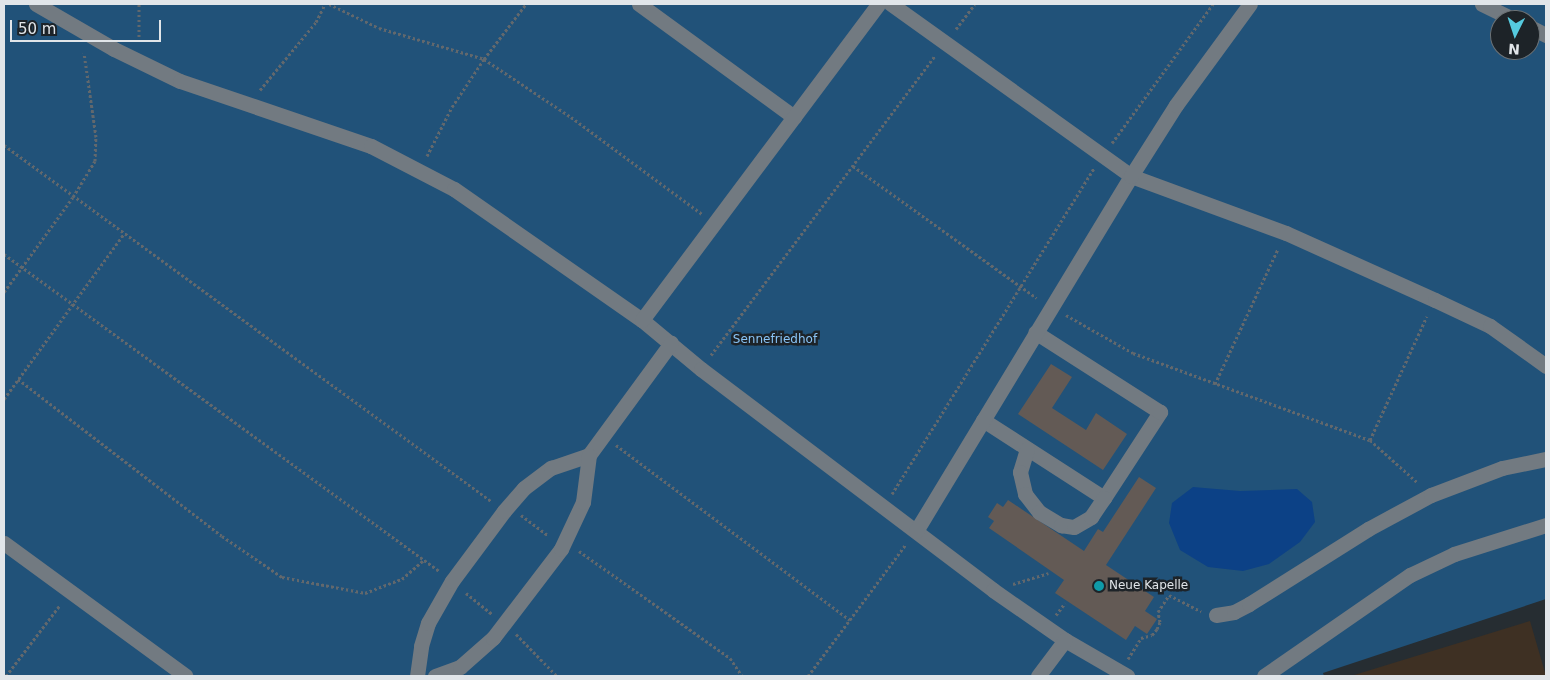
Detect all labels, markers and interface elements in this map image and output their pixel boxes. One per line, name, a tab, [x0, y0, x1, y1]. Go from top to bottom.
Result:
scale bar	[12, 10, 164, 42]
north arrow	[1490, 10, 1540, 60]
text: 50 m	[18, 20, 56, 38]
text: N	[1508, 41, 1520, 57]
park label: Sennefriedhof	[733, 333, 817, 347]
place label: Neue Kapelle	[1109, 579, 1188, 593]
marker: Neue Kapelle	[1093, 580, 1105, 592]

